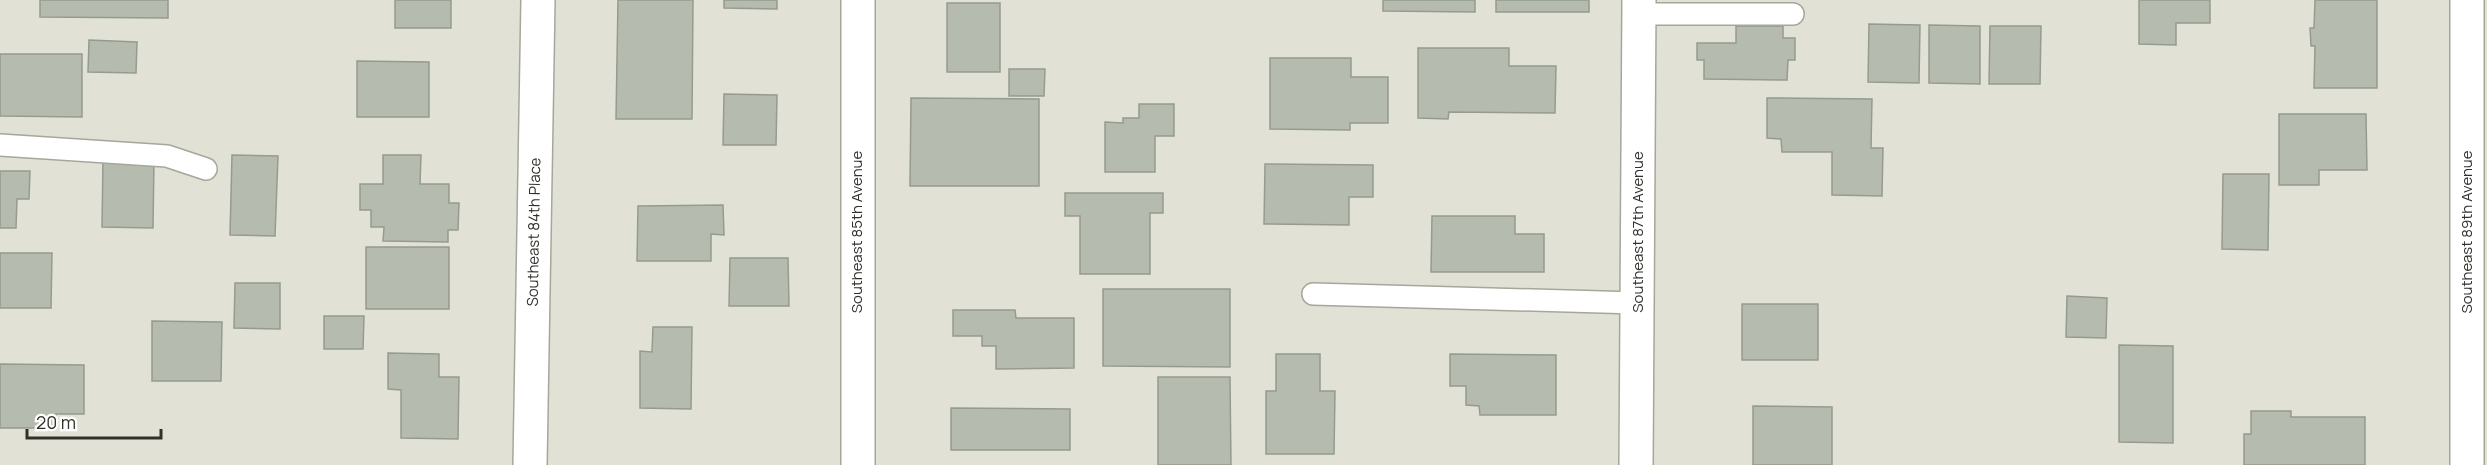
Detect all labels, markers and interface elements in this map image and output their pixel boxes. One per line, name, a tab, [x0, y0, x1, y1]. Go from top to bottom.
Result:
street label: Southeast 89th Avenue	[2456, 150, 2477, 314]
street label: Southeast 85th Avenue	[846, 151, 867, 313]
street label: Southeast 87th Avenue	[1627, 151, 1648, 313]
street label: Southeast 84th Place	[522, 157, 545, 307]
scale bar	[27, 402, 160, 440]
text: 20 m	[36, 410, 76, 434]

